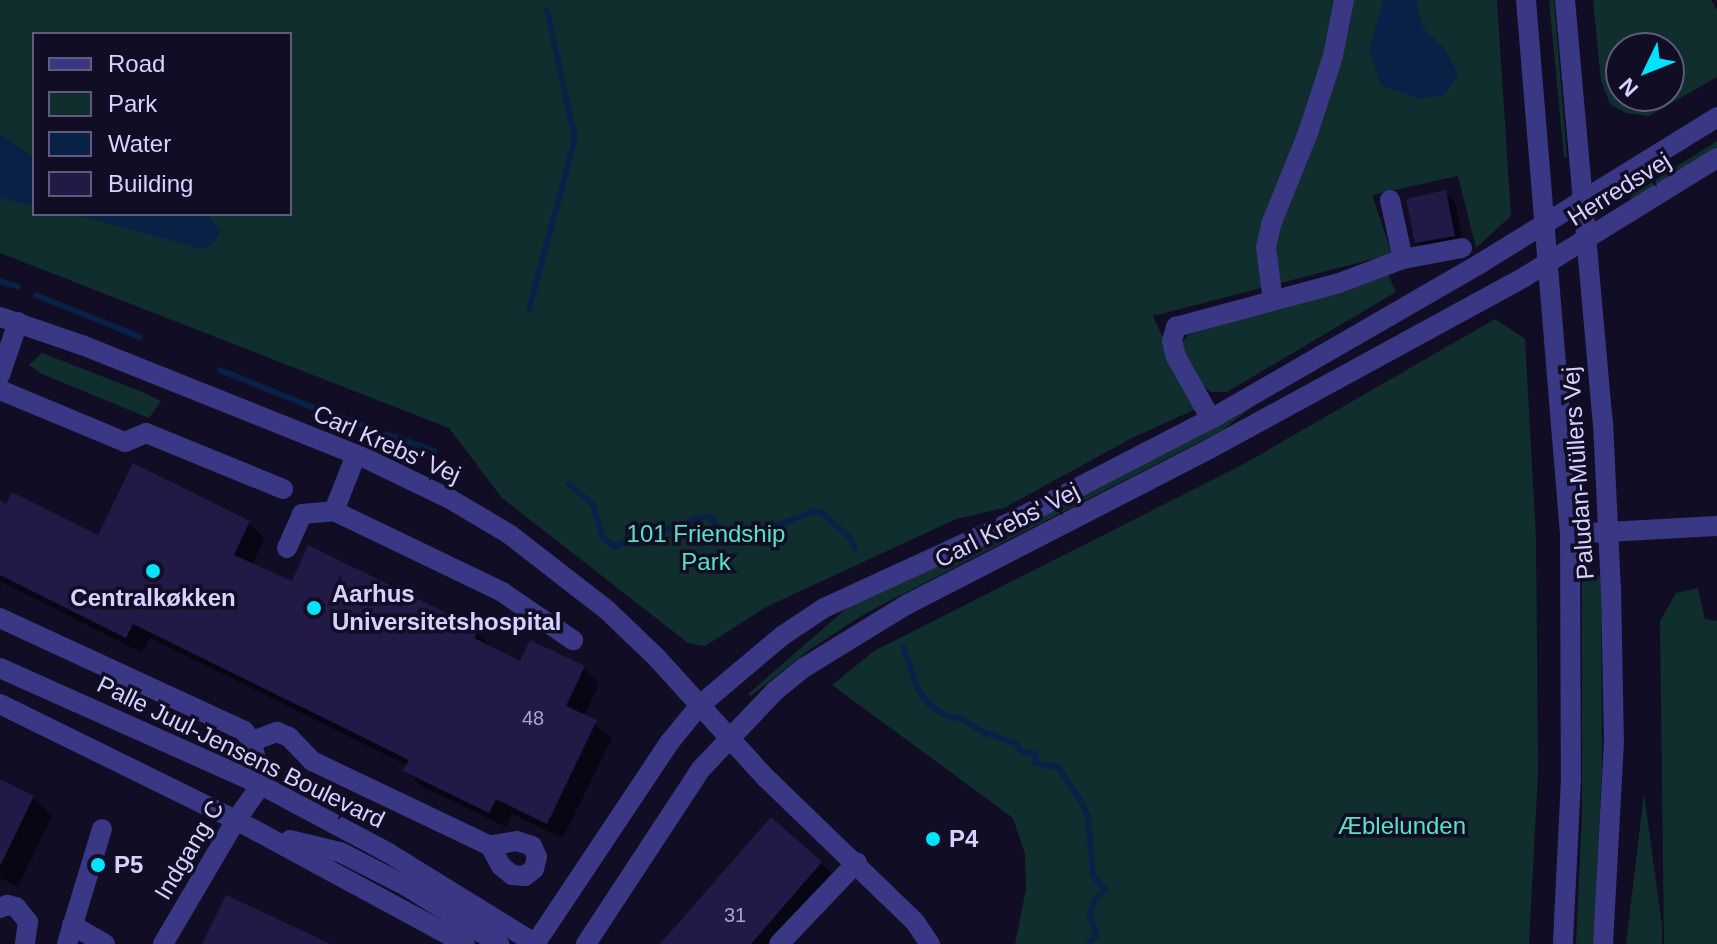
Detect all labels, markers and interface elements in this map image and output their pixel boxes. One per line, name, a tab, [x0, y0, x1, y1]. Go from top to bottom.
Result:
legend	[32, 32, 292, 216]
north arrow	[1605, 32, 1685, 112]
text: Road	[108, 50, 165, 77]
text: N	[1614, 73, 1643, 102]
text: Park	[108, 90, 157, 117]
text: Water	[108, 130, 171, 157]
street label: Herredsvej	[1562, 146, 1676, 232]
text: Building	[108, 170, 193, 197]
street label: Paludan-Müllers Vej	[1556, 366, 1600, 580]
street label: Carl Krebs' Vej	[309, 399, 465, 489]
street label: Carl Krebs' Vej	[930, 476, 1084, 574]
park label: 101 Friendship Park	[627, 520, 785, 576]
marker: Centralkøkken	[144, 562, 162, 580]
place label: Aarhus Universitetshospital	[332, 580, 561, 636]
place label: Centralkøkken	[70, 584, 236, 612]
marker: Aarhus Universitetshospital	[303, 597, 325, 619]
street label: Palle Juul-Jensens Boulevard	[93, 670, 389, 834]
house number: 48	[522, 706, 544, 730]
street label: Indgang C	[148, 795, 230, 905]
park label: Æblelunden	[1338, 812, 1466, 840]
place label: P4	[949, 825, 978, 853]
marker: P4	[924, 830, 942, 848]
place label: P5	[114, 851, 143, 879]
marker: P5	[89, 856, 107, 874]
house number: 31	[724, 903, 746, 927]

